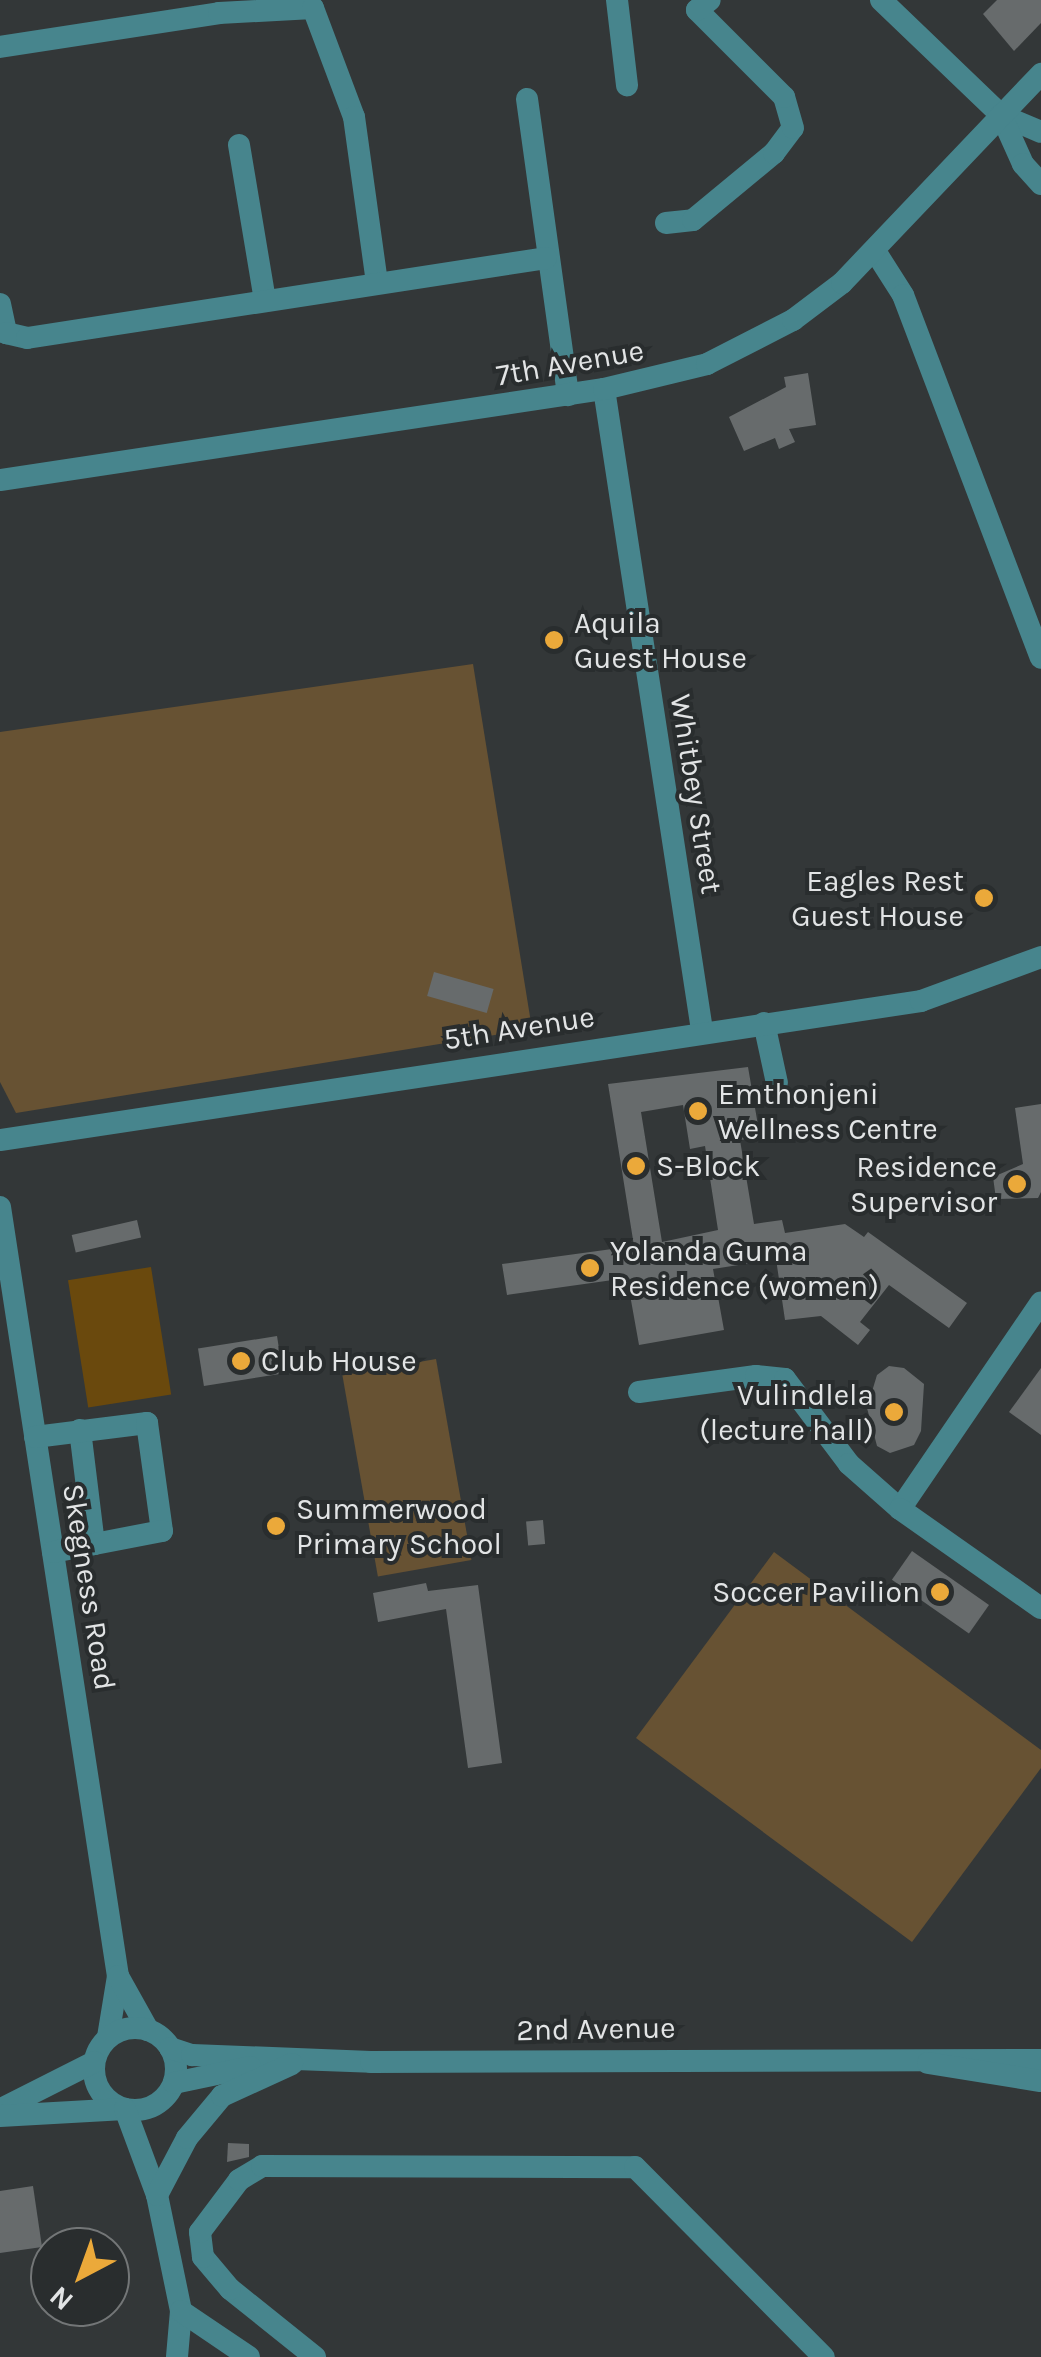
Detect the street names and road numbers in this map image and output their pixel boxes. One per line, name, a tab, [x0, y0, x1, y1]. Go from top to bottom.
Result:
street label: 7th Avenue	[493, 332, 647, 394]
street label: Whitbey Street	[662, 692, 730, 896]
street label: 5th Avenue	[441, 998, 597, 1058]
street label: Skegness Road	[55, 1481, 123, 1693]
street label: 2nd Avenue	[516, 2010, 676, 2048]

